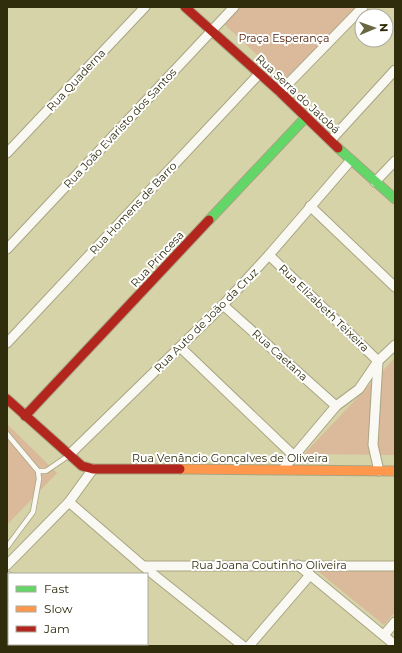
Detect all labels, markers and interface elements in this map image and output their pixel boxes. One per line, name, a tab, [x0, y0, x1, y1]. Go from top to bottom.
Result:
north arrow	[354, 8, 394, 48]
text: N	[377, 23, 391, 32]
park label: Praça Esperança	[239, 31, 329, 45]
street label: Rua Quaderna	[44, 46, 108, 114]
street label: Rua Serra do Jatobá	[253, 51, 343, 137]
street label: Rua João Evaristo dos Santos	[61, 64, 180, 191]
street label: Rua Homens de Barro	[86, 159, 180, 257]
street label: Rua Princesa	[127, 228, 187, 290]
street label: Rua Elizabeth Teixeira	[276, 261, 372, 355]
street label: Rua Auto de João da Cruz	[151, 265, 261, 375]
street label: Rua Caetana	[249, 326, 311, 384]
street label: Rua Venâncio Gonçalves de Oliveira	[132, 451, 328, 465]
street label: Rua Joana Coutinho Oliveira	[191, 558, 347, 572]
legend	[8, 573, 148, 645]
text: Fast	[44, 581, 69, 596]
text: Slow	[44, 601, 73, 616]
text: Jam	[43, 621, 70, 636]

